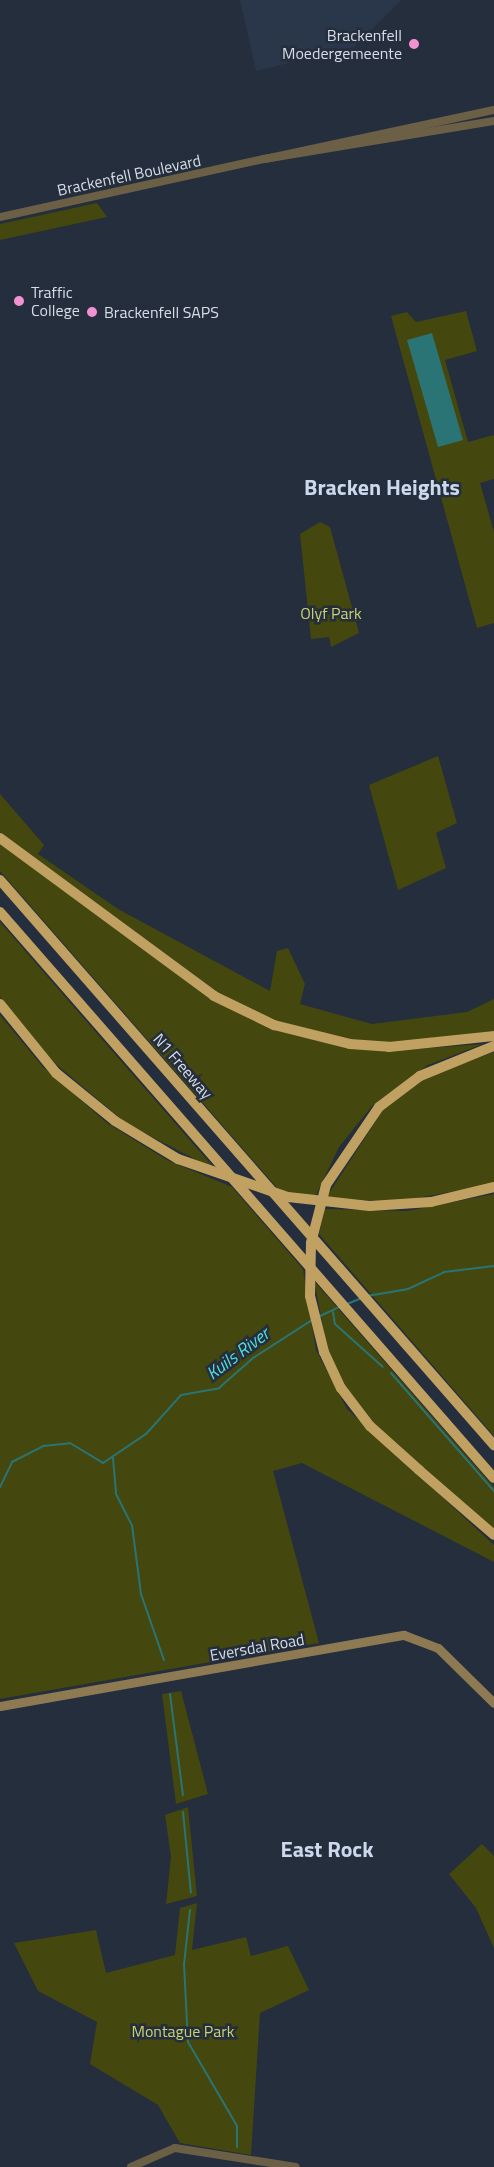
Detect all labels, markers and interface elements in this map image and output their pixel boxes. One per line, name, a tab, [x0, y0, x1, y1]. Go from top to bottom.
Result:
place label: Brackenfell Moedergemeente	[282, 25, 402, 63]
marker: Brackenfell Moedergemeente	[407, 37, 421, 51]
street label: Brackenfell Boulevard	[55, 150, 203, 200]
place label: Traffic College	[31, 282, 80, 320]
marker: Traffic College	[12, 294, 26, 308]
place label: Brackenfell SAPS	[104, 302, 219, 322]
marker: Brackenfell SAPS	[85, 305, 99, 319]
district label: Bracken Heights	[304, 475, 460, 501]
park label: Olyf Park	[300, 603, 362, 623]
street label: N1 Freeway	[149, 1029, 217, 1103]
water label: Kuils River	[202, 1323, 274, 1385]
street label: Eversdal Road	[208, 1629, 306, 1665]
district label: East Rock	[281, 1837, 373, 1863]
park label: Montague Park	[132, 2021, 234, 2041]

